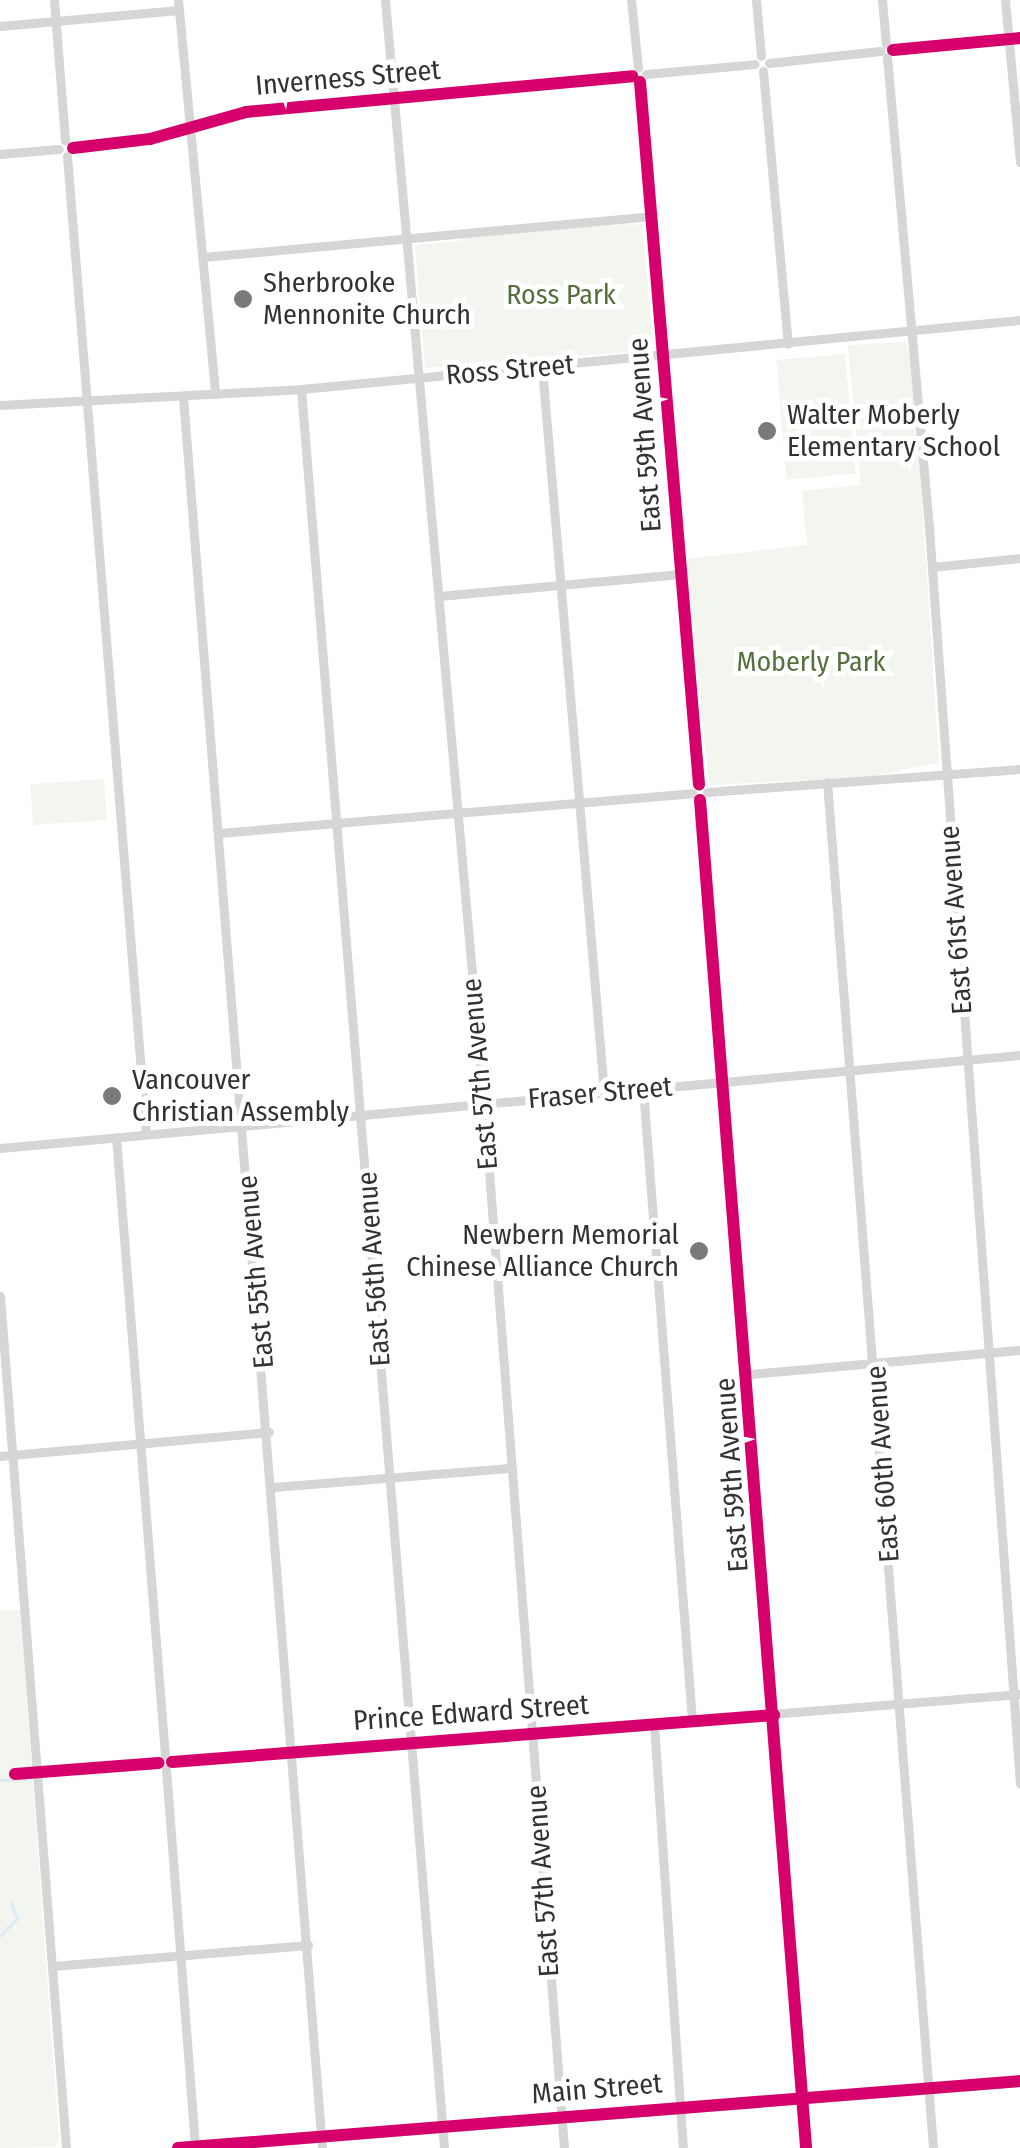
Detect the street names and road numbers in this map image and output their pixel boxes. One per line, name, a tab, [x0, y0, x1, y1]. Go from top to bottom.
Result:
street label: Inverness Street	[254, 53, 442, 103]
street label: East 59th Avenue	[621, 337, 669, 533]
street label: Ross Street	[444, 348, 576, 392]
street label: East 61st Avenue	[933, 824, 979, 1016]
street label: East 57th Avenue	[455, 977, 505, 1171]
street label: Fraser Street	[526, 1070, 674, 1116]
street label: East 56th Avenue	[350, 1170, 398, 1368]
street label: East 55th Avenue	[231, 1174, 281, 1370]
street label: East 60th Avenue	[859, 1365, 907, 1563]
street label: East 59th Avenue	[708, 1377, 756, 1573]
street label: Prince Edward Street	[352, 1688, 590, 1738]
street label: East 57th Avenue	[520, 1784, 566, 1978]
street label: Main Street	[530, 2067, 664, 2111]

